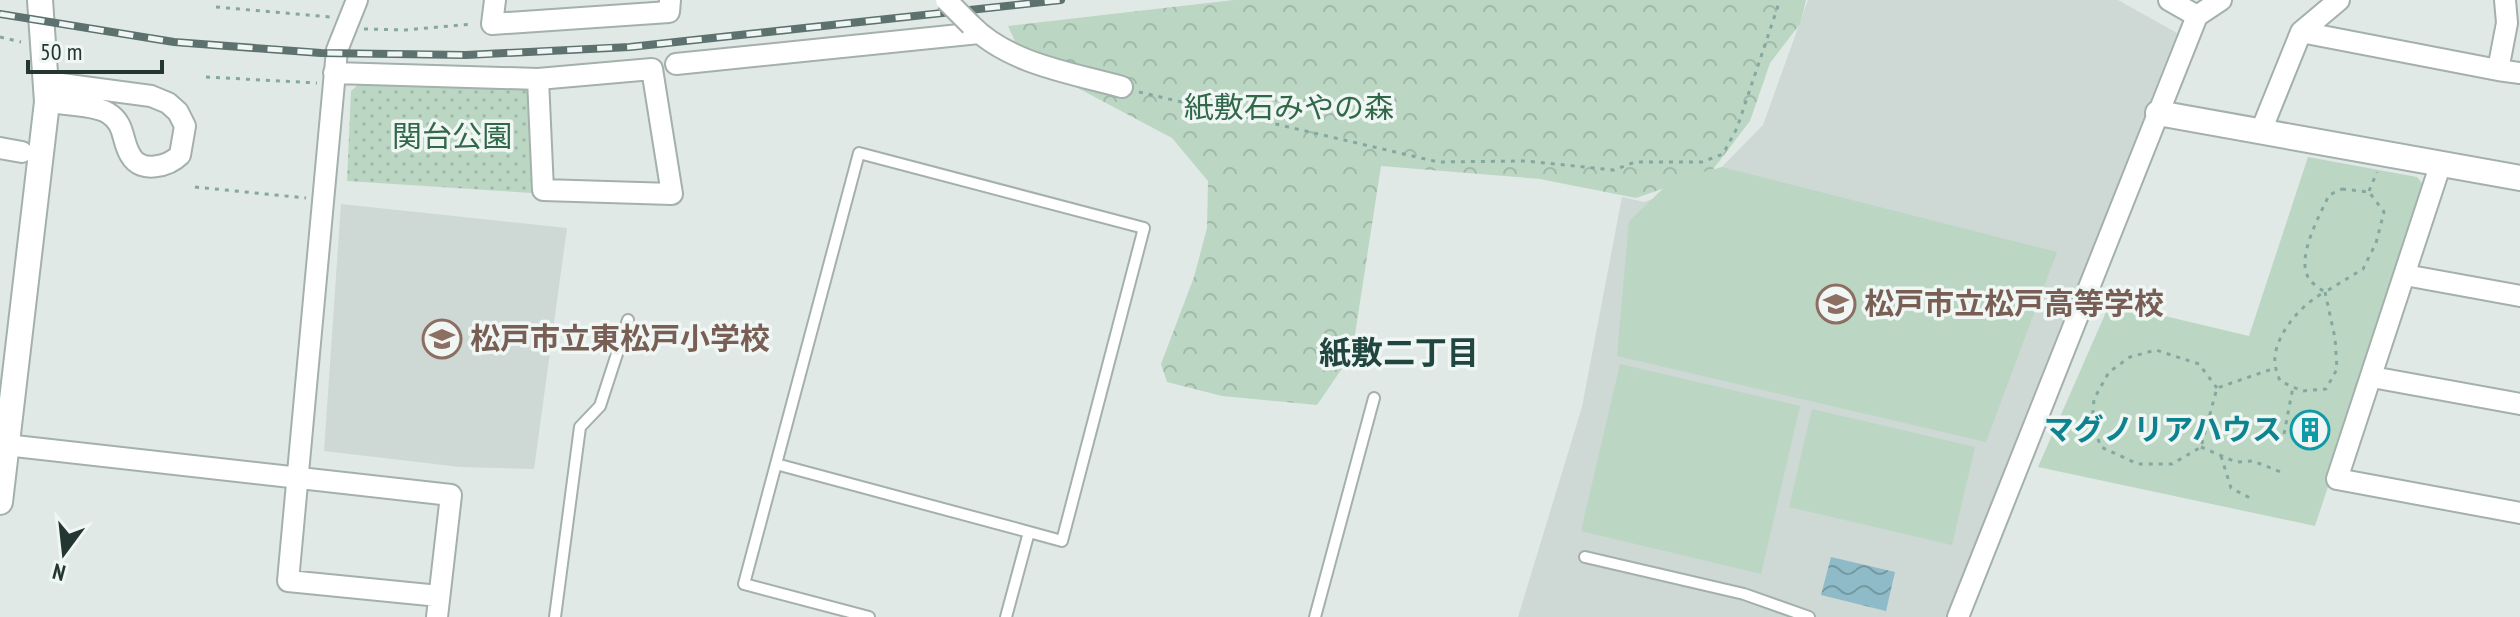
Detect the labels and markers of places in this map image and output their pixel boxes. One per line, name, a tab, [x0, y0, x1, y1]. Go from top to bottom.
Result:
school or university icon: 松戸市立松戸高等学校	[1815, 283, 1857, 325]
place label: 松戸市立松戸高等学校	[1864, 283, 2164, 322]
school or university icon: 松戸市立東松戸小学校	[421, 318, 463, 360]
place label: 松戸市立東松戸小学校	[470, 318, 770, 357]
place label: マグノリアハウス	[2044, 409, 2282, 448]
building icon: マグノリアハウス	[2289, 409, 2331, 451]

